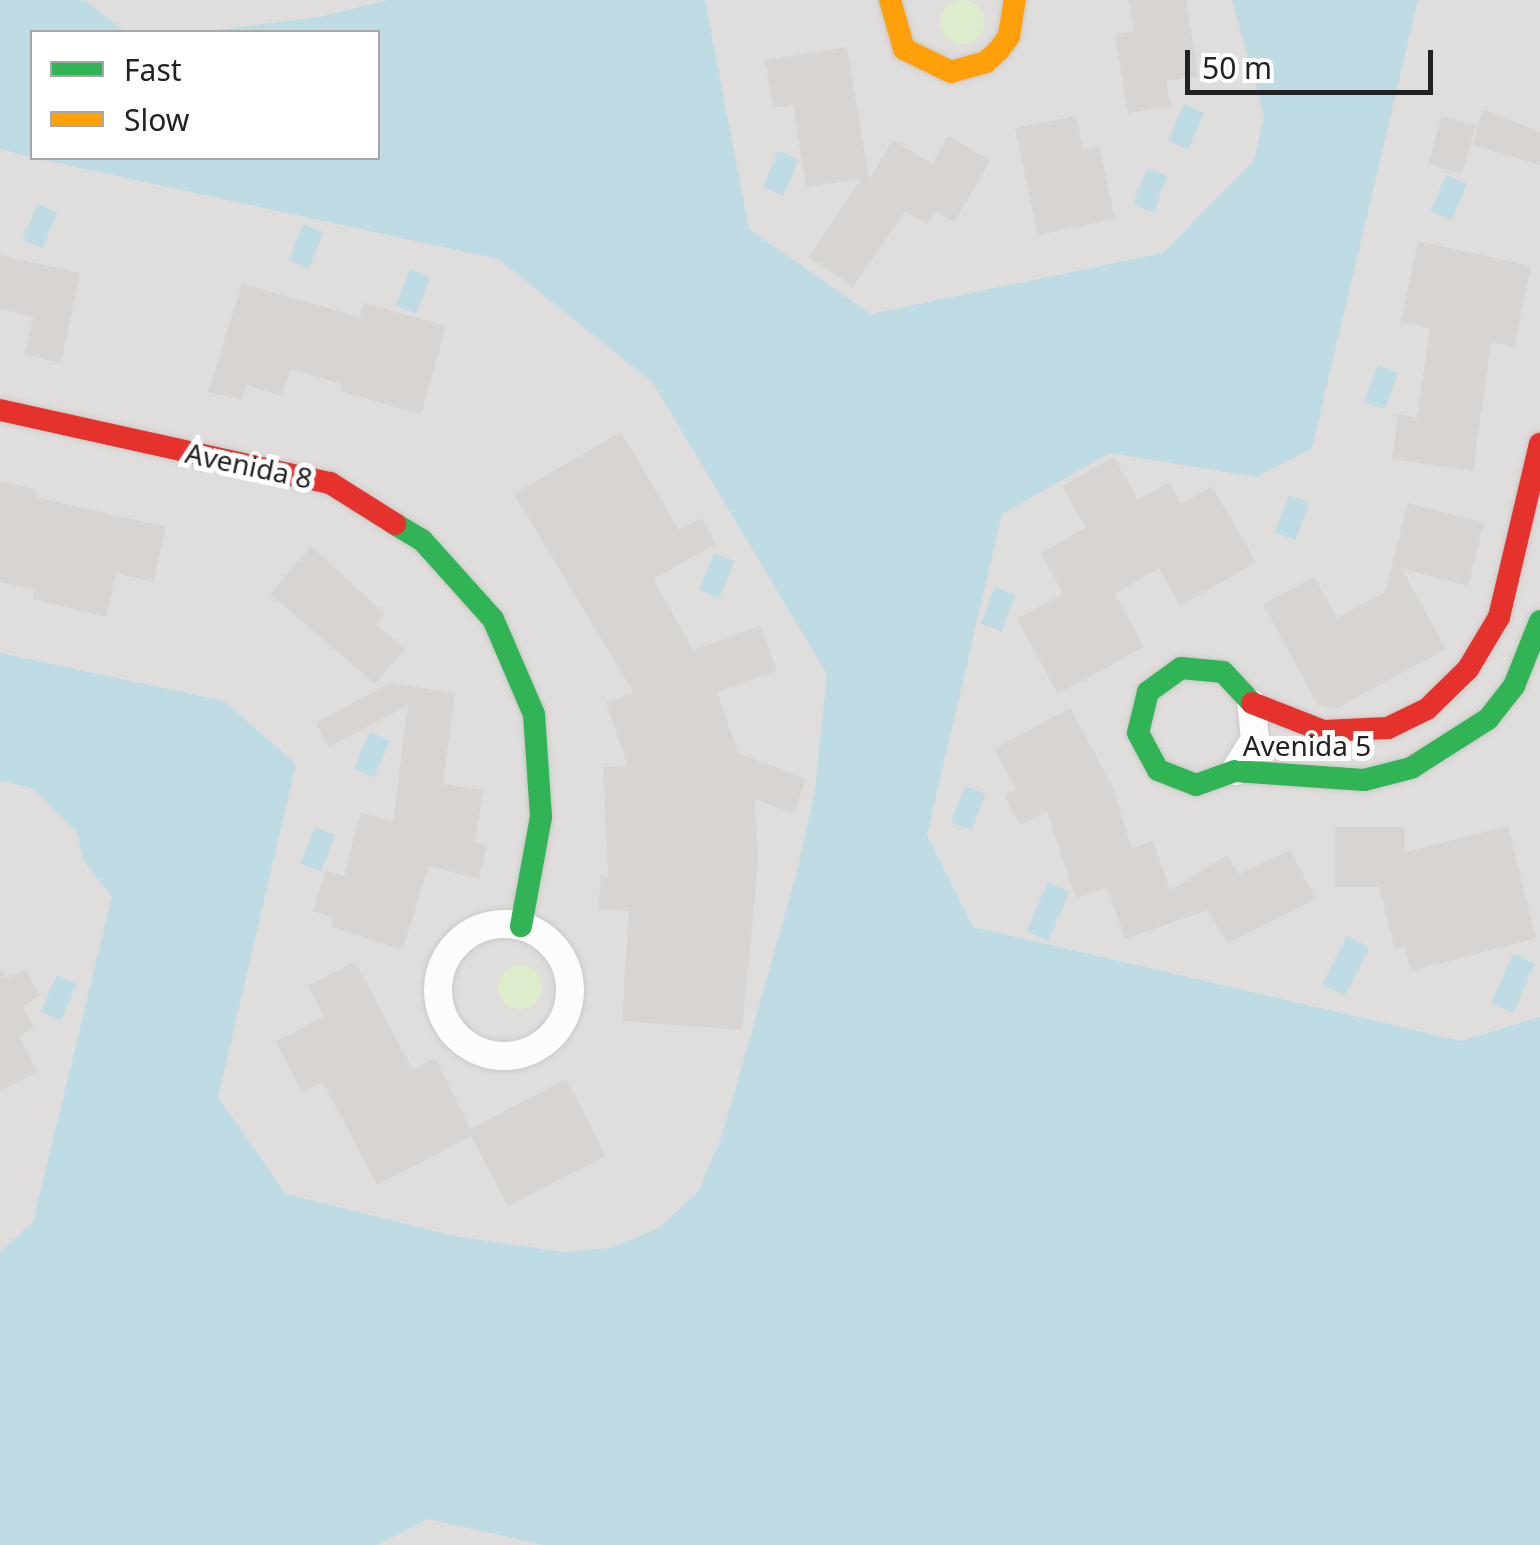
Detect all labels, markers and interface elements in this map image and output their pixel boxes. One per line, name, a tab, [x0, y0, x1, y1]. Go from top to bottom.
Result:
legend	[30, 30, 380, 160]
scale bar	[1190, 30, 1438, 92]
text: 50 m	[1202, 47, 1272, 88]
text: Fast	[124, 49, 182, 90]
text: Slow	[124, 99, 189, 140]
street label: Avenida 8	[183, 435, 315, 495]
street label: Avenida 5	[1243, 728, 1371, 762]

